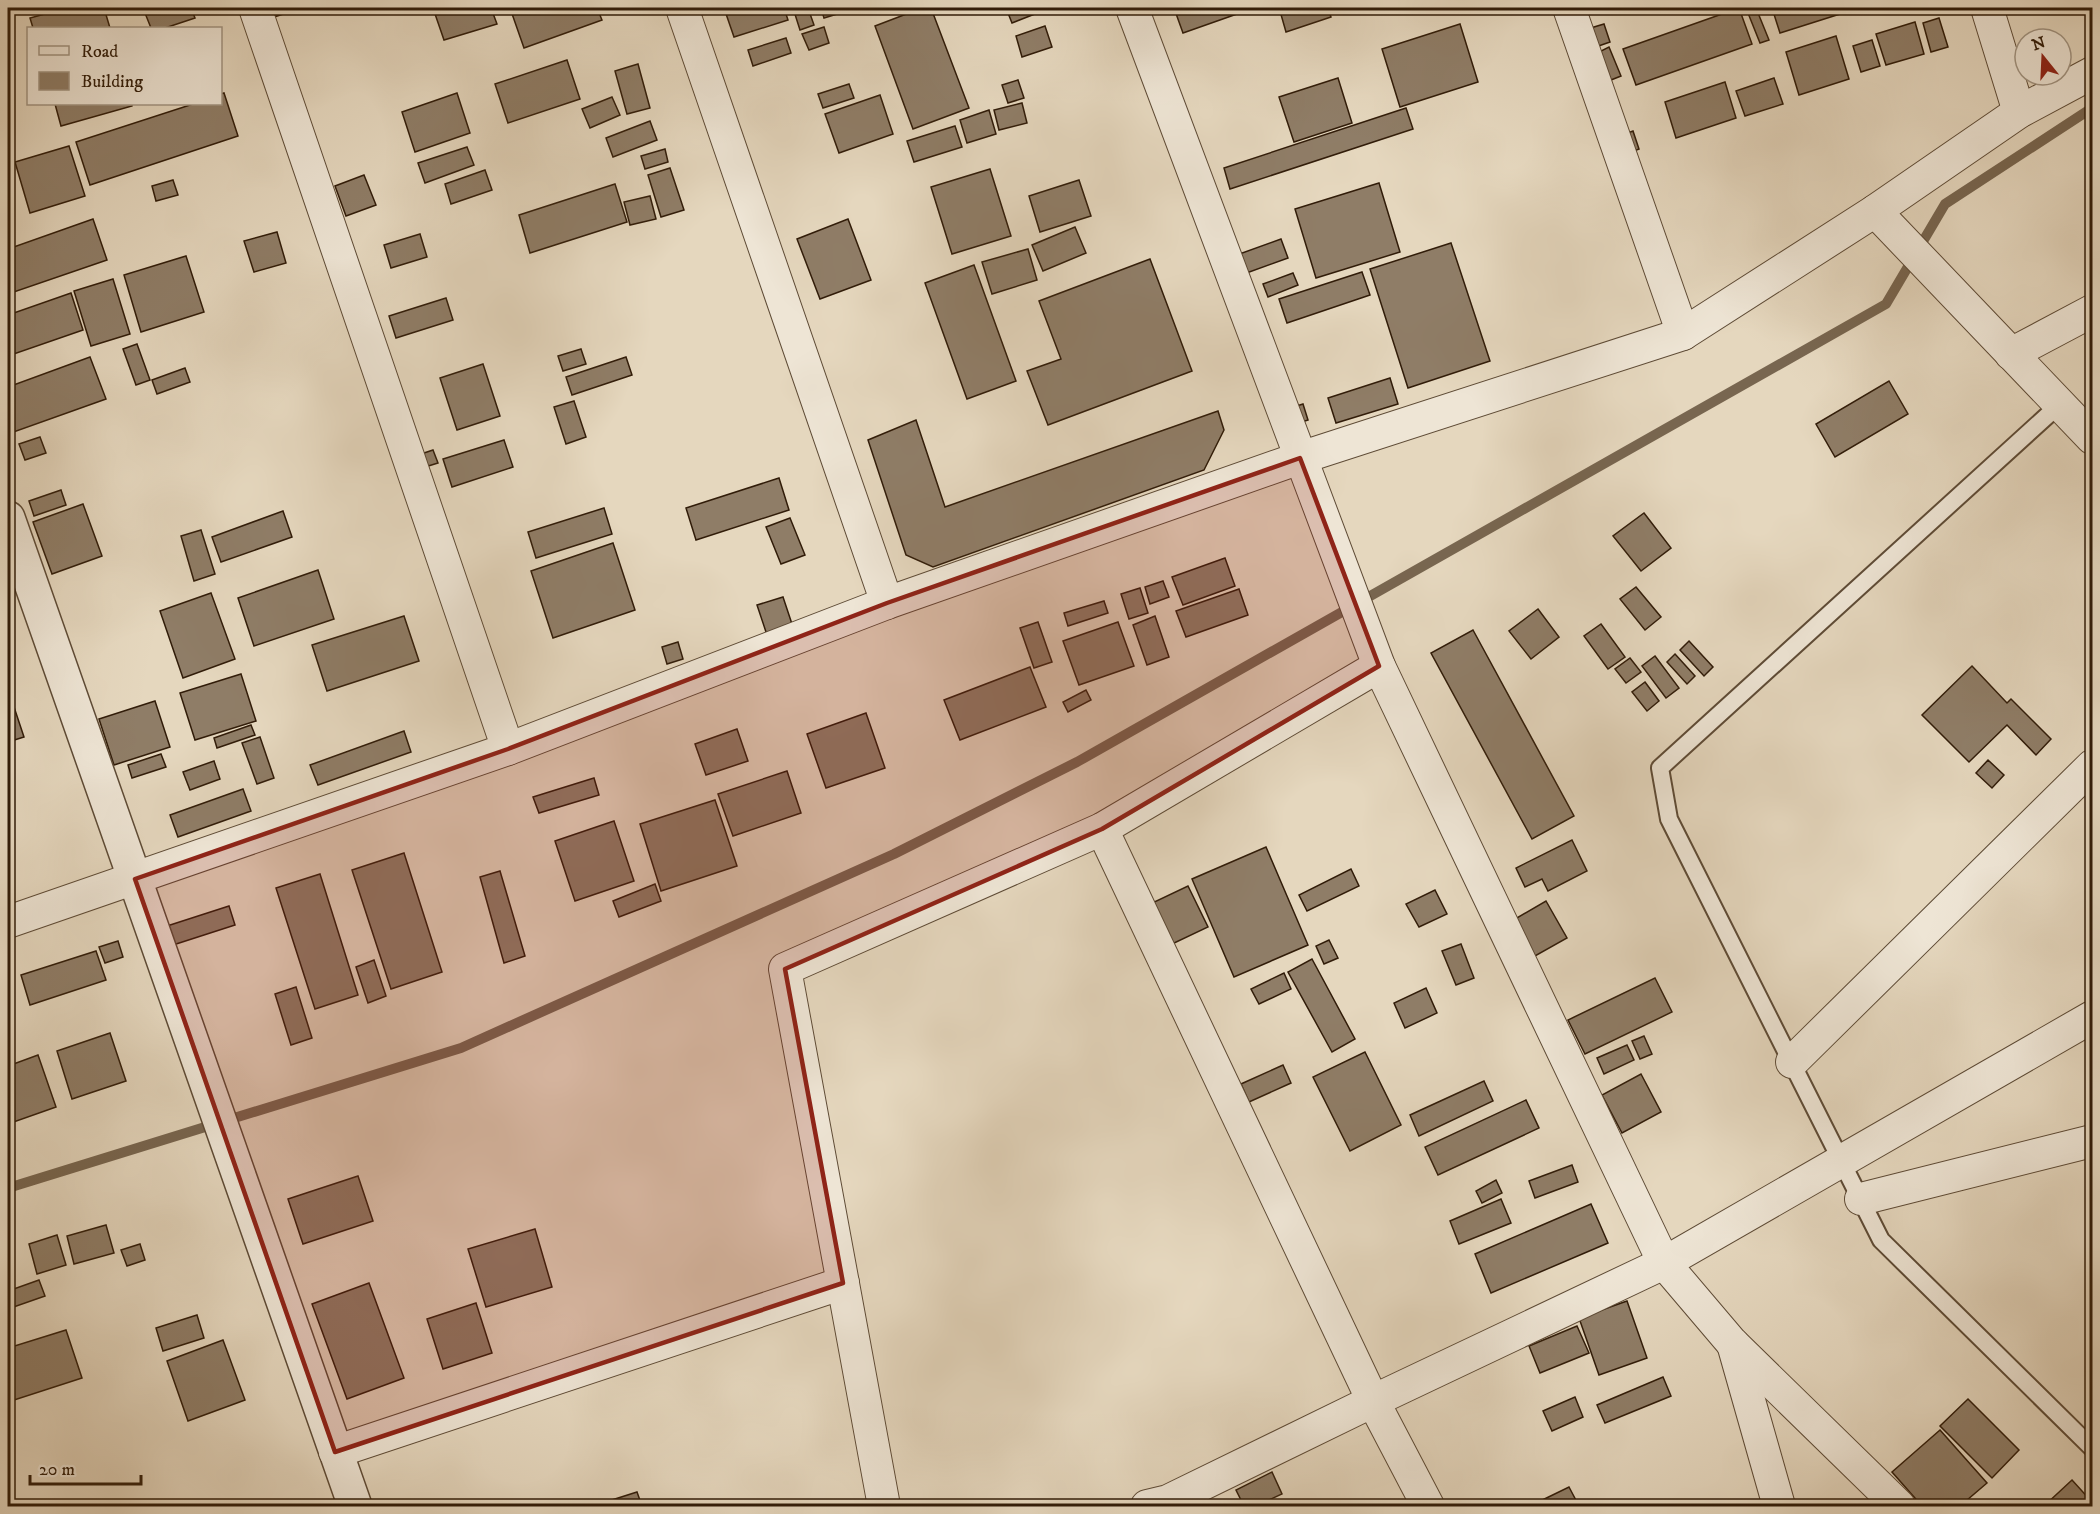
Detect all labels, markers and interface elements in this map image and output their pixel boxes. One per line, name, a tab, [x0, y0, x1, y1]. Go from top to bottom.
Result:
legend	[27, 27, 222, 105]
north arrow	[2013, 27, 2073, 87]
text: N	[2029, 32, 2048, 55]
text: Road	[81, 41, 118, 63]
text: Building	[81, 71, 143, 93]
scale bar	[30, 1448, 141, 1486]
text: 20 m	[39, 1459, 75, 1481]

